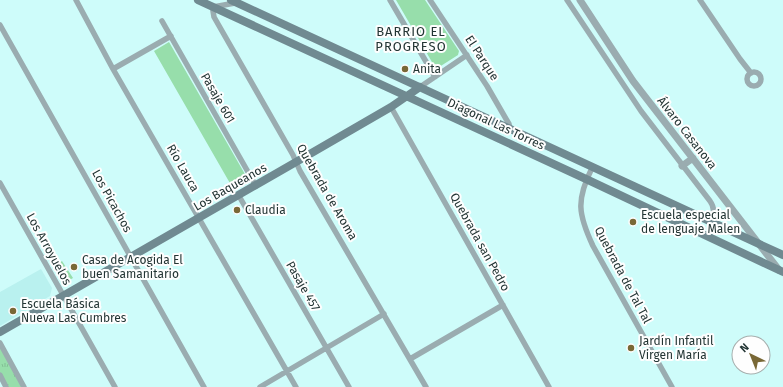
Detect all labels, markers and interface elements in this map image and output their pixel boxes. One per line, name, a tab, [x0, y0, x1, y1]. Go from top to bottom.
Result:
district label: BARRIO EL PROGRESO	[375, 24, 447, 54]
street label: El Parque	[462, 33, 502, 83]
place label: Anita	[413, 62, 441, 76]
marker: Anita	[400, 64, 410, 74]
street label: Pasaje 601	[198, 70, 238, 126]
street label: Álvaro Casanova	[654, 93, 720, 172]
street label: Diagonal Las Torres	[445, 95, 547, 153]
street label: Río Lauca	[164, 142, 202, 194]
street label: Quebrada de Aroma	[294, 142, 360, 242]
street label: Los Baqueanos	[191, 160, 269, 214]
street label: Los Picachos	[89, 167, 135, 235]
street label: Quebrada san Pedro	[447, 190, 513, 294]
place label: Claudia	[245, 203, 286, 217]
marker: Claudia	[232, 205, 242, 215]
place label: Escuela especial de lenguaje Malen	[641, 208, 740, 236]
street label: Los Arroyuelos	[24, 211, 75, 288]
marker: Escuela especial de lenguaje Malen	[628, 217, 638, 227]
street label: Quebrada de Tal Tal	[592, 224, 655, 326]
place label: Casa de Acogida El buen Samanitario	[82, 253, 183, 281]
street label: Pasaje 457	[283, 259, 323, 313]
marker: Casa de Acogida El buen Samanitario	[69, 262, 79, 272]
place label: Escuela Básica Nueva Las Cumbres	[21, 297, 127, 325]
marker: Escuela Básica Nueva Las Cumbres	[8, 306, 18, 316]
place label: Jardín Infantil Virgen María	[639, 334, 714, 362]
north arrow	[731, 335, 771, 375]
text: N	[737, 341, 752, 355]
marker: Jardín Infantil Virgen María	[626, 343, 636, 353]

